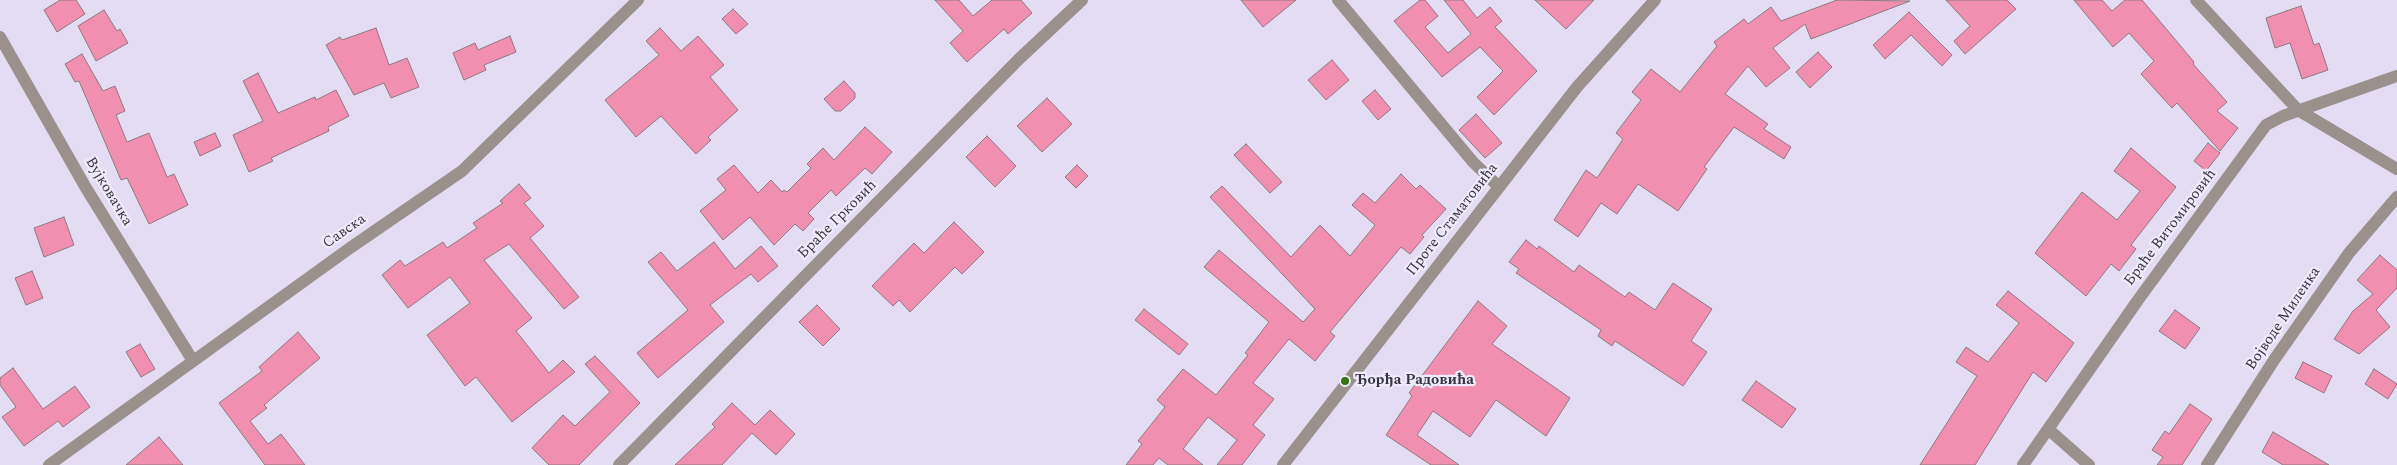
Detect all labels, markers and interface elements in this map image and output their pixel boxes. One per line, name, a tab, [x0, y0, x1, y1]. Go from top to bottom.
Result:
street label: Вујковачка	[80, 154, 136, 230]
street label: Проте Стаматовића	[1403, 160, 1503, 280]
street label: Браће Витомировић	[2121, 166, 2221, 290]
street label: Браће Грковић	[795, 177, 881, 263]
street label: Савска	[320, 211, 370, 253]
street label: Војводе Миленка	[2243, 264, 2325, 374]
place label: Ђорђа Радовића	[1355, 372, 1474, 390]
marker: Ђорђа Радовића	[1339, 375, 1351, 387]

